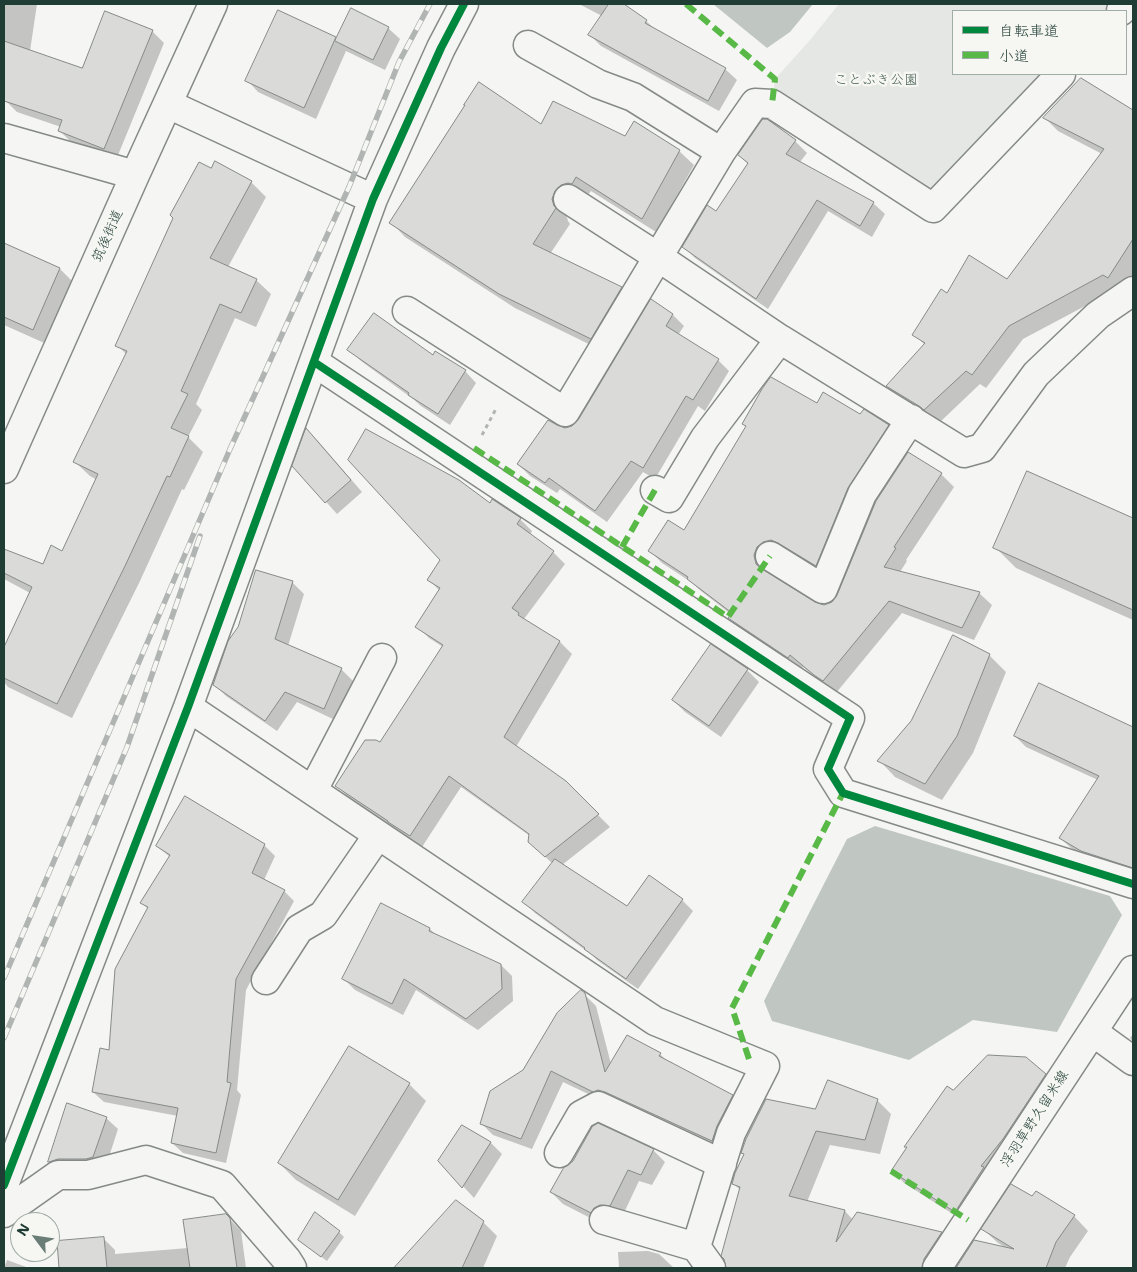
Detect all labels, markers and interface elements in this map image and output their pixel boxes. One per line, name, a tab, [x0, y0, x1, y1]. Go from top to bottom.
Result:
legend	[952, 10, 1127, 75]
text: 自転車道	[999, 21, 1059, 41]
text: 小道	[999, 46, 1029, 66]
park label: ことぶき公園	[834, 72, 918, 88]
street label: 筑後街道	[89, 207, 127, 265]
street label: 浮羽草野久留米線	[997, 1067, 1073, 1171]
north arrow	[10, 1212, 60, 1262]
text: N	[12, 1220, 34, 1239]

